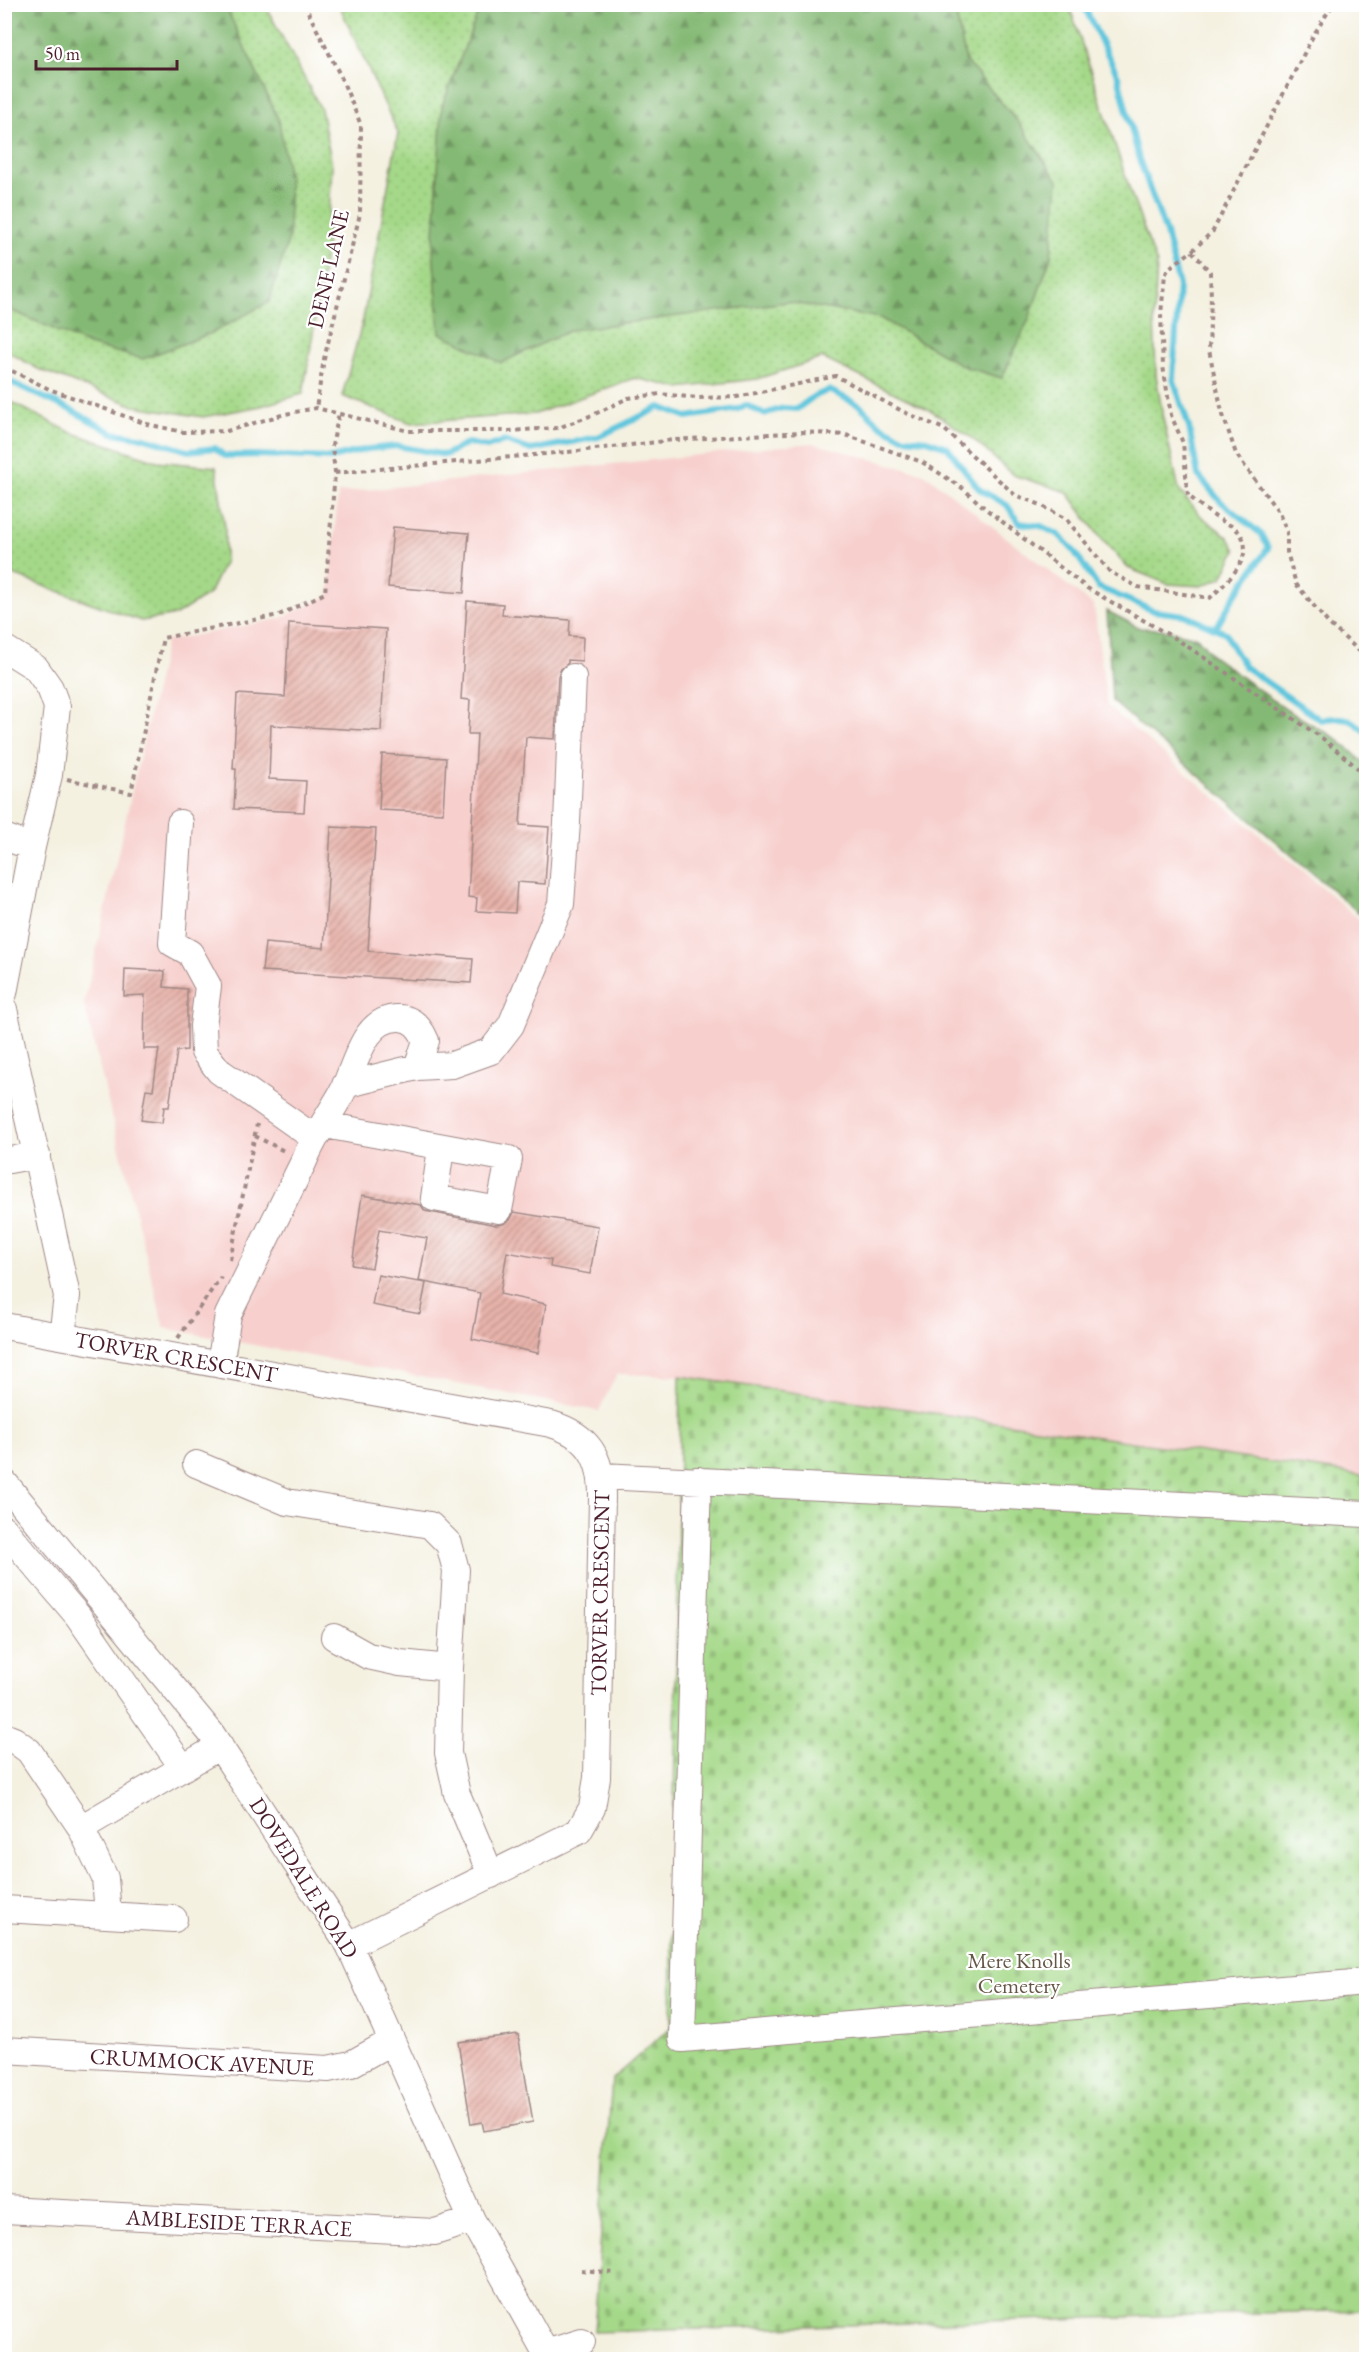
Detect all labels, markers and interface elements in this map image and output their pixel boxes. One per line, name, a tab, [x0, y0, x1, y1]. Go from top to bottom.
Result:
scale bar	[36, 33, 177, 71]
text: 50 m	[45, 42, 80, 65]
street label: DENE LANE	[300, 207, 356, 331]
street label: TORVER CRESCENT	[72, 1325, 280, 1389]
street label: TORVER CRESCENT	[584, 1490, 616, 1696]
street label: DOVEDALE ROAD	[243, 1792, 365, 1964]
park label: Mere Knolls Cemetery	[967, 1946, 1071, 2000]
street label: CRUMMOCK AVENUE	[89, 2042, 315, 2082]
street label: AMBLESIDE TERRACE	[124, 2203, 353, 2243]

